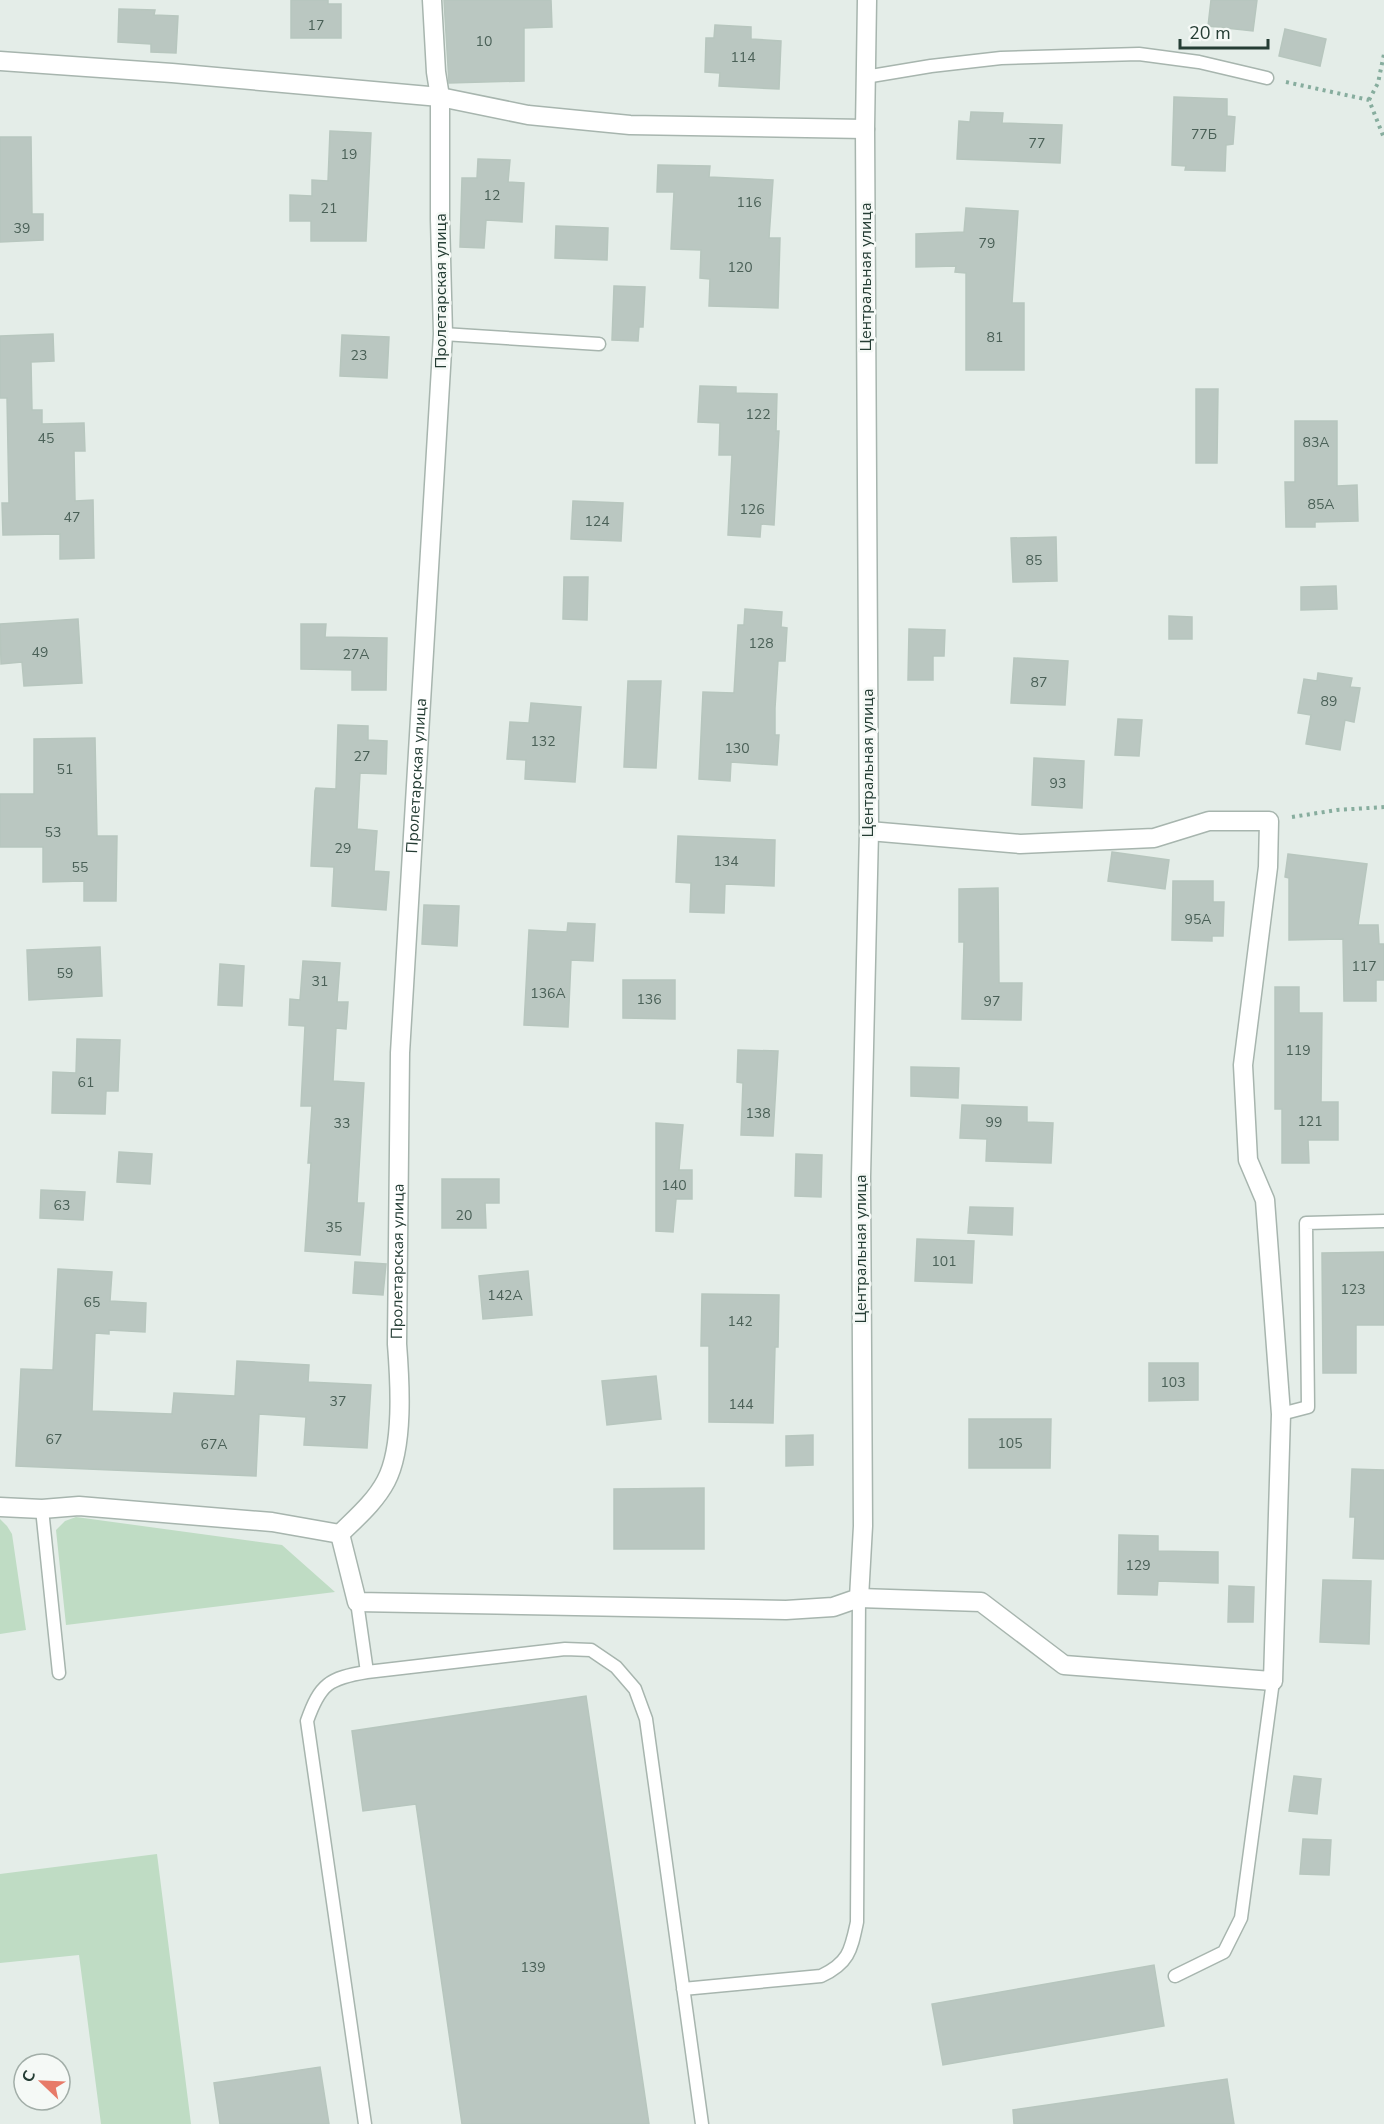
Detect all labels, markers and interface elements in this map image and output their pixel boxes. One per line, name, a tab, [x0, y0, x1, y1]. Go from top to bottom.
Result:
scale bar	[1180, 12, 1268, 50]
house number: 17	[308, 16, 324, 35]
text: 20 m	[1189, 21, 1231, 45]
house number: 10	[476, 32, 492, 51]
house number: 114	[730, 48, 756, 67]
house number: 77Б	[1191, 125, 1217, 144]
house number: 77	[1029, 134, 1045, 153]
house number: 19	[341, 145, 357, 164]
house number: 12	[484, 186, 500, 205]
house number: 116	[736, 193, 762, 212]
house number: 21	[321, 199, 337, 218]
street label: Центральная улица	[855, 202, 877, 352]
street label: Пролетарская улица	[430, 213, 452, 369]
house number: 39	[14, 219, 30, 238]
house number: 79	[979, 234, 995, 253]
house number: 120	[727, 258, 753, 277]
house number: 81	[987, 328, 1003, 347]
house number: 23	[351, 346, 367, 365]
house number: 122	[745, 405, 771, 424]
house number: 45	[38, 429, 54, 448]
house number: 83А	[1302, 433, 1330, 452]
house number: 85А	[1307, 495, 1335, 514]
house number: 126	[739, 500, 765, 519]
house number: 47	[64, 508, 80, 527]
house number: 124	[584, 512, 610, 531]
house number: 85	[1026, 551, 1042, 570]
house number: 128	[748, 634, 774, 653]
house number: 49	[32, 643, 48, 662]
house number: 27А	[342, 645, 370, 664]
house number: 87	[1031, 673, 1047, 692]
street label: Центральная улица	[857, 688, 879, 838]
house number: 89	[1321, 692, 1337, 711]
street label: Пролетарская улица	[401, 698, 432, 854]
house number: 132	[530, 732, 556, 751]
house number: 130	[724, 739, 750, 758]
house number: 27	[354, 747, 370, 766]
house number: 51	[57, 760, 73, 779]
house number: 93	[1050, 774, 1066, 793]
house number: 53	[45, 823, 61, 842]
house number: 29	[335, 839, 351, 858]
house number: 134	[713, 852, 739, 871]
house number: 55	[72, 858, 88, 877]
house number: 95А	[1184, 910, 1212, 929]
house number: 117	[1351, 957, 1377, 976]
house number: 59	[57, 964, 73, 983]
house number: 31	[312, 972, 328, 991]
house number: 136А	[530, 984, 566, 1003]
house number: 136	[636, 990, 662, 1009]
house number: 97	[984, 992, 1000, 1011]
house number: 119	[1285, 1041, 1311, 1060]
house number: 61	[78, 1073, 94, 1092]
house number: 138	[745, 1104, 771, 1123]
house number: 121	[1297, 1112, 1323, 1131]
house number: 99	[986, 1113, 1002, 1132]
house number: 33	[334, 1114, 350, 1133]
street label: Центральная улица	[850, 1174, 872, 1324]
house number: 140	[661, 1176, 687, 1195]
street label: Пролетарская улица	[386, 1183, 410, 1339]
house number: 63	[54, 1196, 70, 1215]
house number: 20	[456, 1206, 472, 1225]
house number: 35	[326, 1218, 342, 1237]
house number: 101	[931, 1252, 957, 1271]
house number: 123	[1340, 1280, 1366, 1299]
house number: 142А	[487, 1286, 523, 1305]
house number: 65	[84, 1293, 100, 1312]
house number: 142	[727, 1312, 753, 1331]
house number: 103	[1160, 1373, 1186, 1392]
house number: 37	[330, 1392, 346, 1411]
house number: 144	[728, 1395, 754, 1414]
house number: 67	[46, 1430, 62, 1449]
house number: 105	[997, 1434, 1023, 1453]
house number: 67А	[200, 1435, 228, 1454]
house number: 129	[1125, 1556, 1151, 1575]
house number: 139	[520, 1958, 546, 1977]
north arrow	[12, 2052, 72, 2112]
text: С	[17, 2067, 41, 2086]

